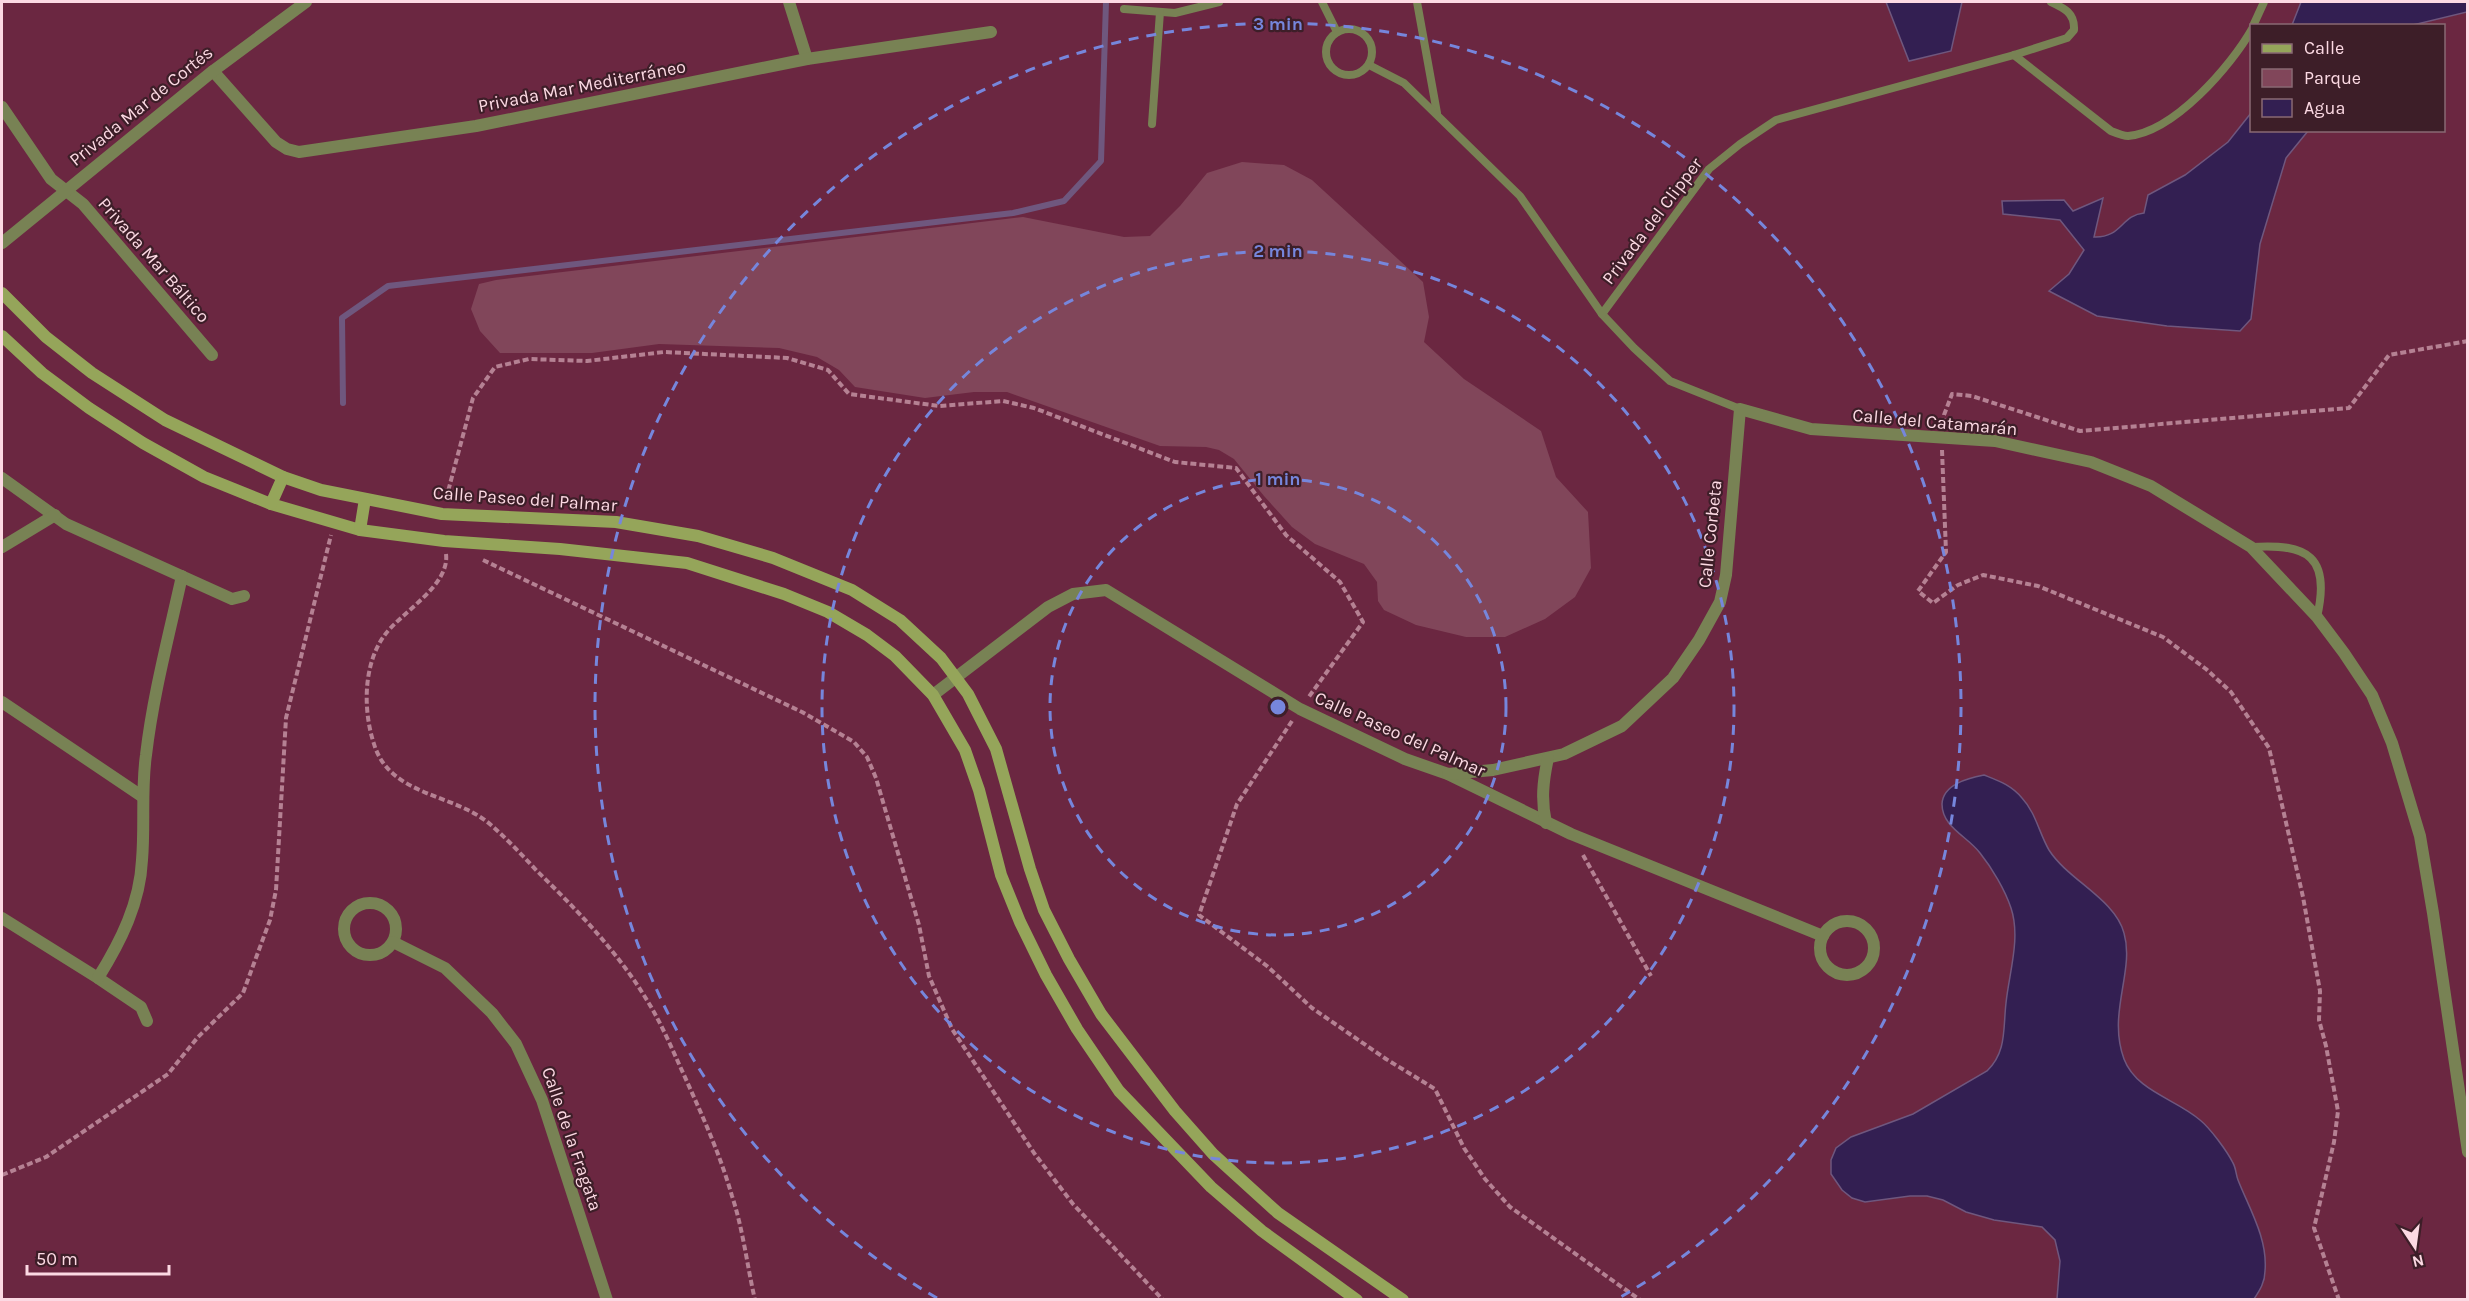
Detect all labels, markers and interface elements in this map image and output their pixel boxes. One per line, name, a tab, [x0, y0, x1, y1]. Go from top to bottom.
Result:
text: 3 min	[1253, 13, 1303, 35]
legend	[2250, 24, 2445, 132]
text: Calle	[2304, 37, 2344, 59]
street label: Privada Mar de Cortés	[65, 41, 217, 171]
street label: Privada Mar Mediterráneo	[476, 55, 688, 117]
text: Parque	[2304, 67, 2361, 89]
text: Agua	[2304, 97, 2345, 119]
street label: Privada del Clipper	[1597, 153, 1707, 289]
street label: Privada Mar Báltico	[94, 193, 214, 327]
text: 2 min	[1253, 240, 1303, 262]
street label: Calle del Catamarán	[1852, 404, 2018, 440]
text: 1 min	[1255, 468, 1301, 490]
street label: Calle Corbeta	[1693, 479, 1727, 589]
street label: Calle Paseo del Palmar	[432, 482, 618, 516]
street label: Calle Paseo del Palmar	[1311, 686, 1489, 782]
centre of rings	[1268, 697, 1288, 717]
street label: Calle de la Fragata	[537, 1064, 607, 1214]
north arrow	[2385, 1217, 2445, 1277]
scale bar	[27, 1238, 170, 1276]
text: 50 m	[36, 1248, 78, 1270]
text: N	[2411, 1251, 2426, 1272]

